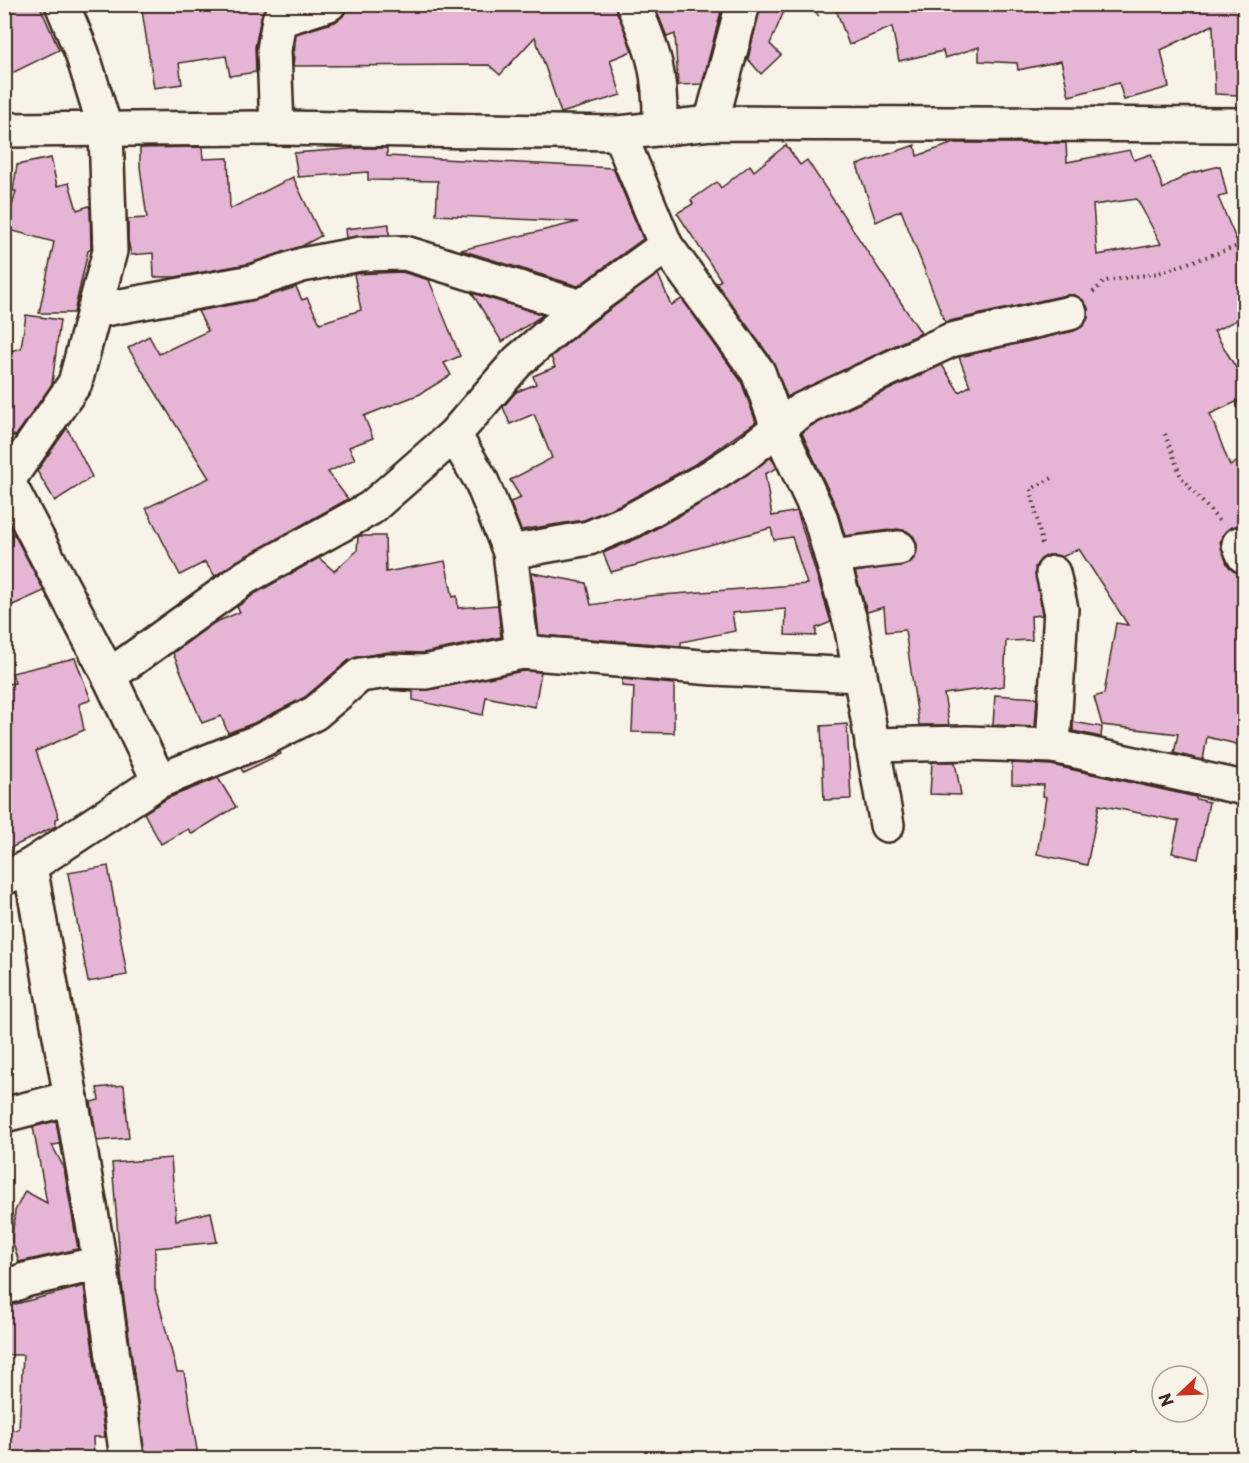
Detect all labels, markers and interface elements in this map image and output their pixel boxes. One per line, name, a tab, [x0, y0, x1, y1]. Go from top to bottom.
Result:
north arrow	[1150, 1364, 1210, 1424]
text: N	[1152, 1390, 1179, 1411]

